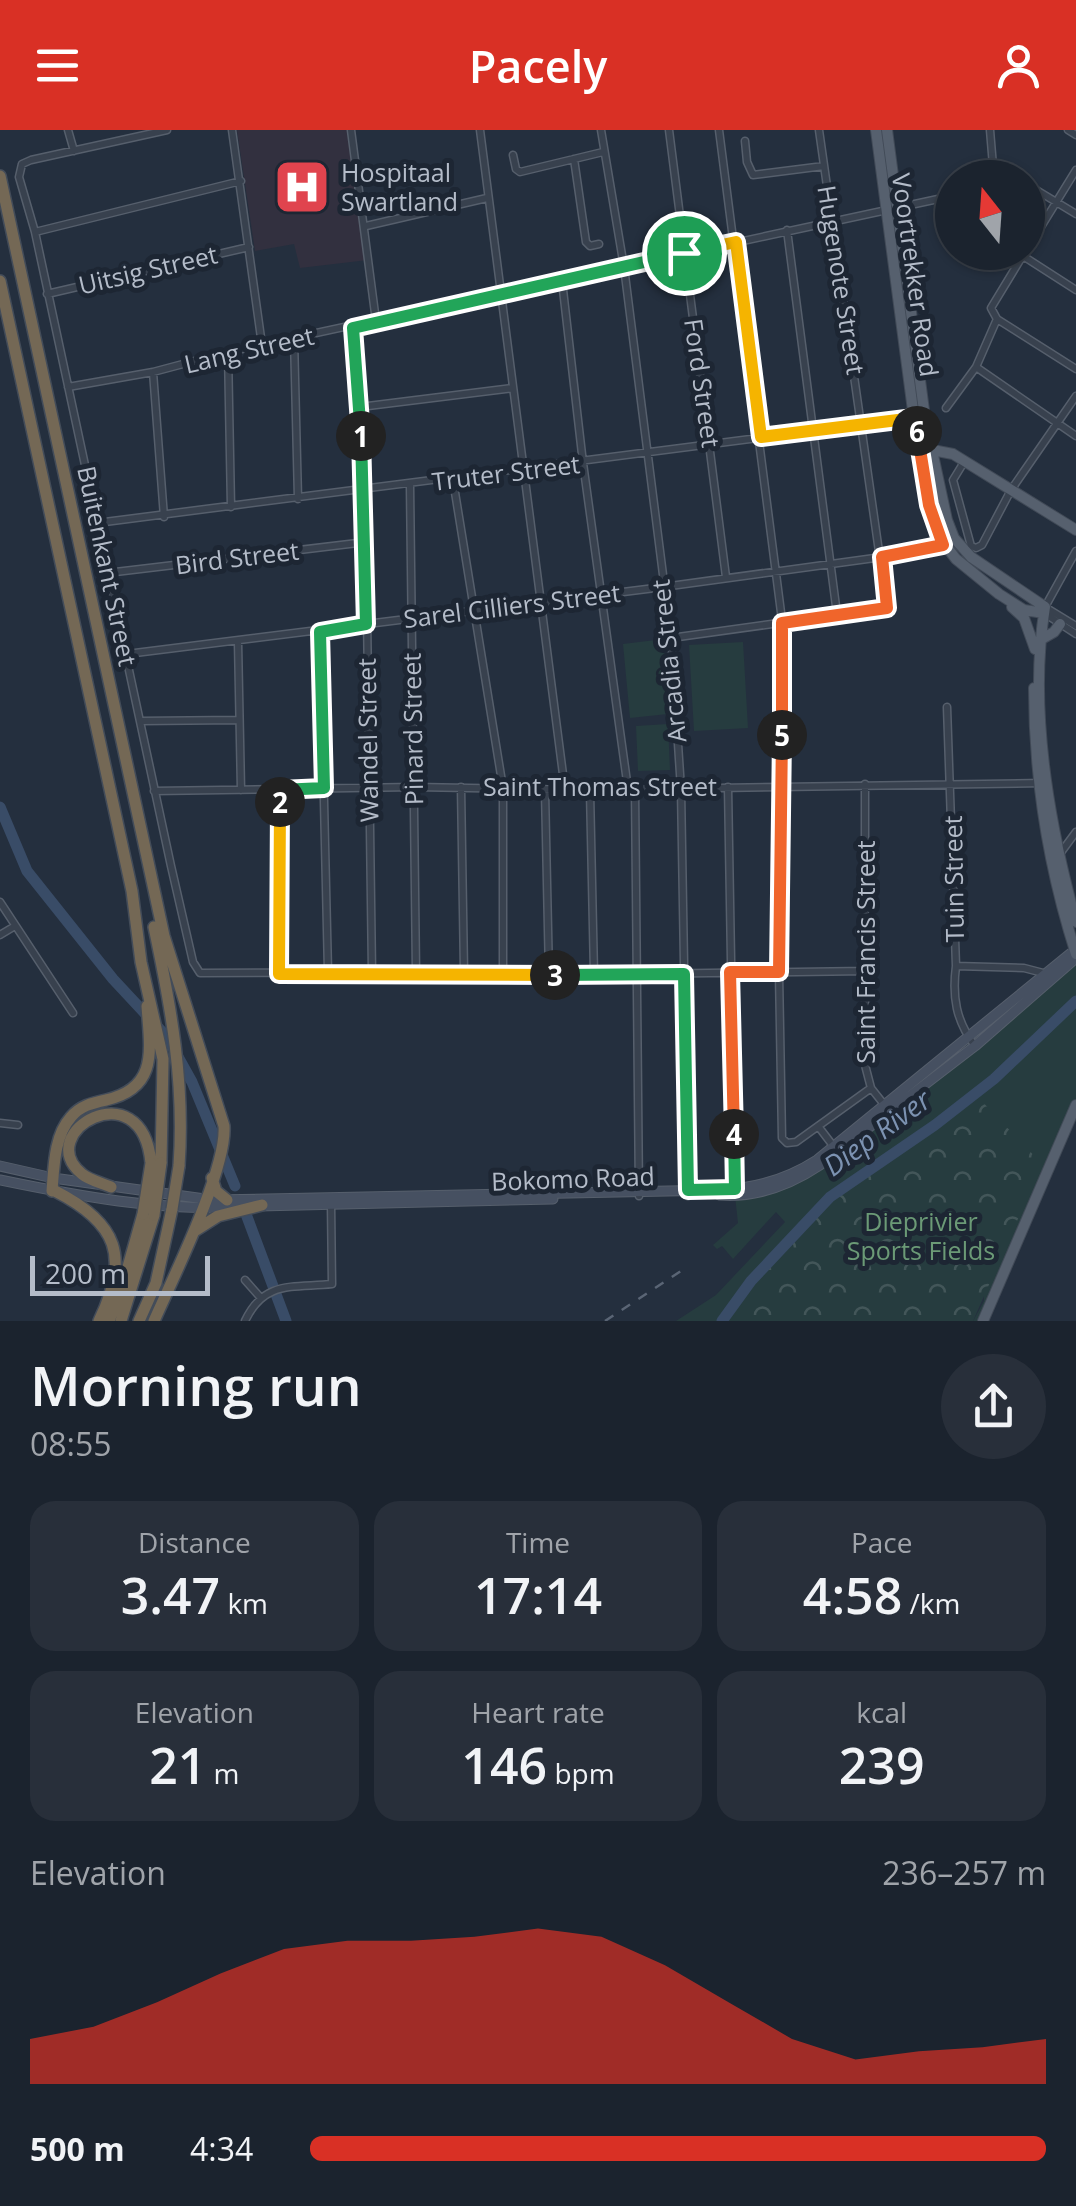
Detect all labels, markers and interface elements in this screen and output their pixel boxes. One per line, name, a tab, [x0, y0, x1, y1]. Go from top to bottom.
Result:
text: Pacely	[469, 35, 607, 96]
icon: menu	[30, 38, 85, 93]
icon: person	[991, 38, 1046, 93]
place label: Hospitaal Swartland	[341, 155, 458, 218]
hospital icon: Hospitaal Swartland	[272, 157, 332, 217]
north arrow	[935, 160, 1045, 270]
map controls	[935, 160, 1045, 270]
street label: Voortrekker Road	[885, 171, 947, 379]
street label: Hugenote Street	[810, 183, 874, 377]
pin	[642, 211, 727, 296]
icon: arrive	[657, 226, 712, 281]
street label: Uitsig Street	[75, 237, 221, 302]
street label: Ford Street	[677, 316, 729, 450]
street label: Lang Street	[181, 318, 317, 380]
pin: 6	[892, 406, 942, 456]
pin: 1	[336, 411, 386, 461]
text: 6	[909, 412, 925, 450]
text: 1	[353, 417, 369, 455]
street label: Truter Street	[430, 446, 582, 498]
street label: Buitenkant Street	[70, 463, 146, 669]
street label: Bird Street	[173, 533, 301, 581]
street label: Sarel Cilliers Street	[402, 575, 622, 635]
street label: Arcadia Street	[643, 578, 693, 744]
street label: Pinard Street	[394, 652, 430, 806]
street label: Wandel Street	[349, 658, 385, 822]
pin: 5	[757, 710, 807, 760]
text: 5	[774, 716, 790, 754]
street label: Saint Thomas Street	[483, 769, 717, 803]
pin: 2	[255, 777, 305, 827]
text: 2	[272, 783, 288, 821]
street label: Tuin Street	[935, 815, 971, 943]
street label: Saint Francis Street	[848, 840, 882, 1064]
pin: 3	[530, 950, 580, 1000]
text: 3	[547, 956, 563, 994]
water label: Diep River	[815, 1080, 939, 1184]
pin: 4	[709, 1109, 759, 1159]
text: 4	[726, 1115, 742, 1153]
street label: Bokomo Road	[491, 1158, 655, 1198]
park label: Dieprivier Sports Fields	[847, 1204, 995, 1267]
scale bar	[30, 1251, 210, 1296]
text: 200 m	[45, 1254, 126, 1292]
text: Morning run	[30, 1347, 362, 1422]
button: share	[941, 1354, 1046, 1459]
text: 08:55	[30, 1422, 112, 1465]
text: Distance	[138, 1523, 251, 1561]
text: Time	[506, 1523, 570, 1561]
text: Pace	[851, 1523, 912, 1561]
text: 3.47	[121, 1561, 220, 1629]
text: 17:14	[474, 1561, 602, 1629]
text: 4:58	[803, 1561, 902, 1629]
text: km	[220, 1584, 268, 1622]
text: /km	[902, 1584, 960, 1622]
text: Elevation	[135, 1693, 254, 1731]
text: Heart rate	[471, 1693, 605, 1731]
text: kcal	[856, 1693, 907, 1731]
text: 21	[149, 1731, 206, 1799]
text: 146	[461, 1731, 547, 1799]
text: 239	[839, 1731, 925, 1799]
text: m	[206, 1754, 240, 1792]
text: bpm	[547, 1754, 615, 1792]
text: Elevation	[30, 1851, 166, 1894]
text: 236–257 m	[882, 1851, 1046, 1894]
text: 500 m	[30, 2127, 125, 2170]
text: 4:34	[190, 2127, 253, 2170]

